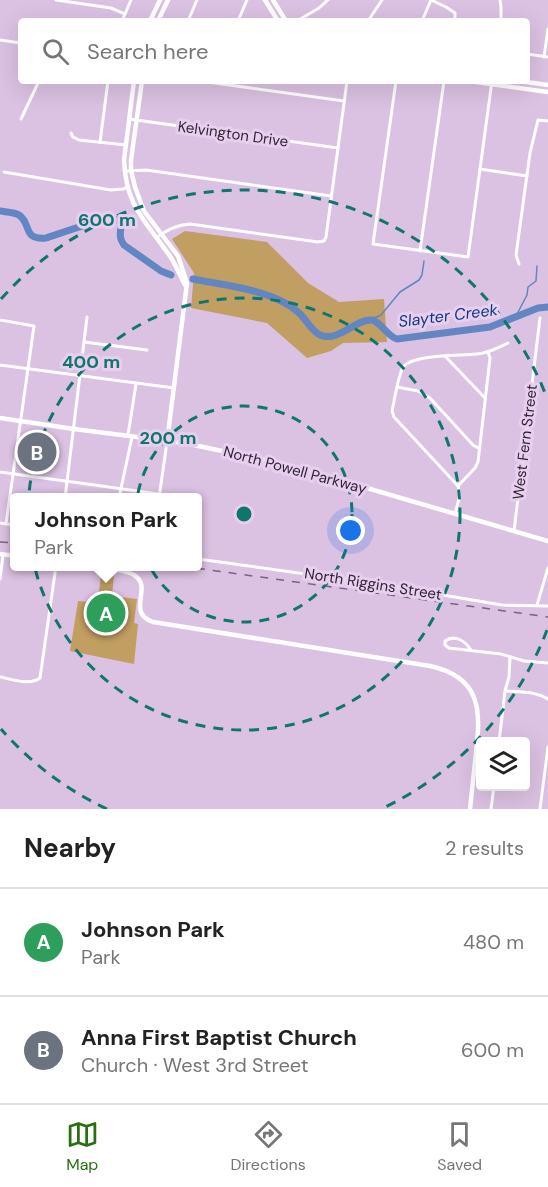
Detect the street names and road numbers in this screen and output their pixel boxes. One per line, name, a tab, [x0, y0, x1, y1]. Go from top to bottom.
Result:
street label: Kelvington Drive	[176, 116, 290, 152]
street label: West Fern Street	[508, 383, 542, 501]
street label: North Powell Parkway	[221, 441, 370, 499]
street label: North Riggins Street	[303, 563, 443, 605]

